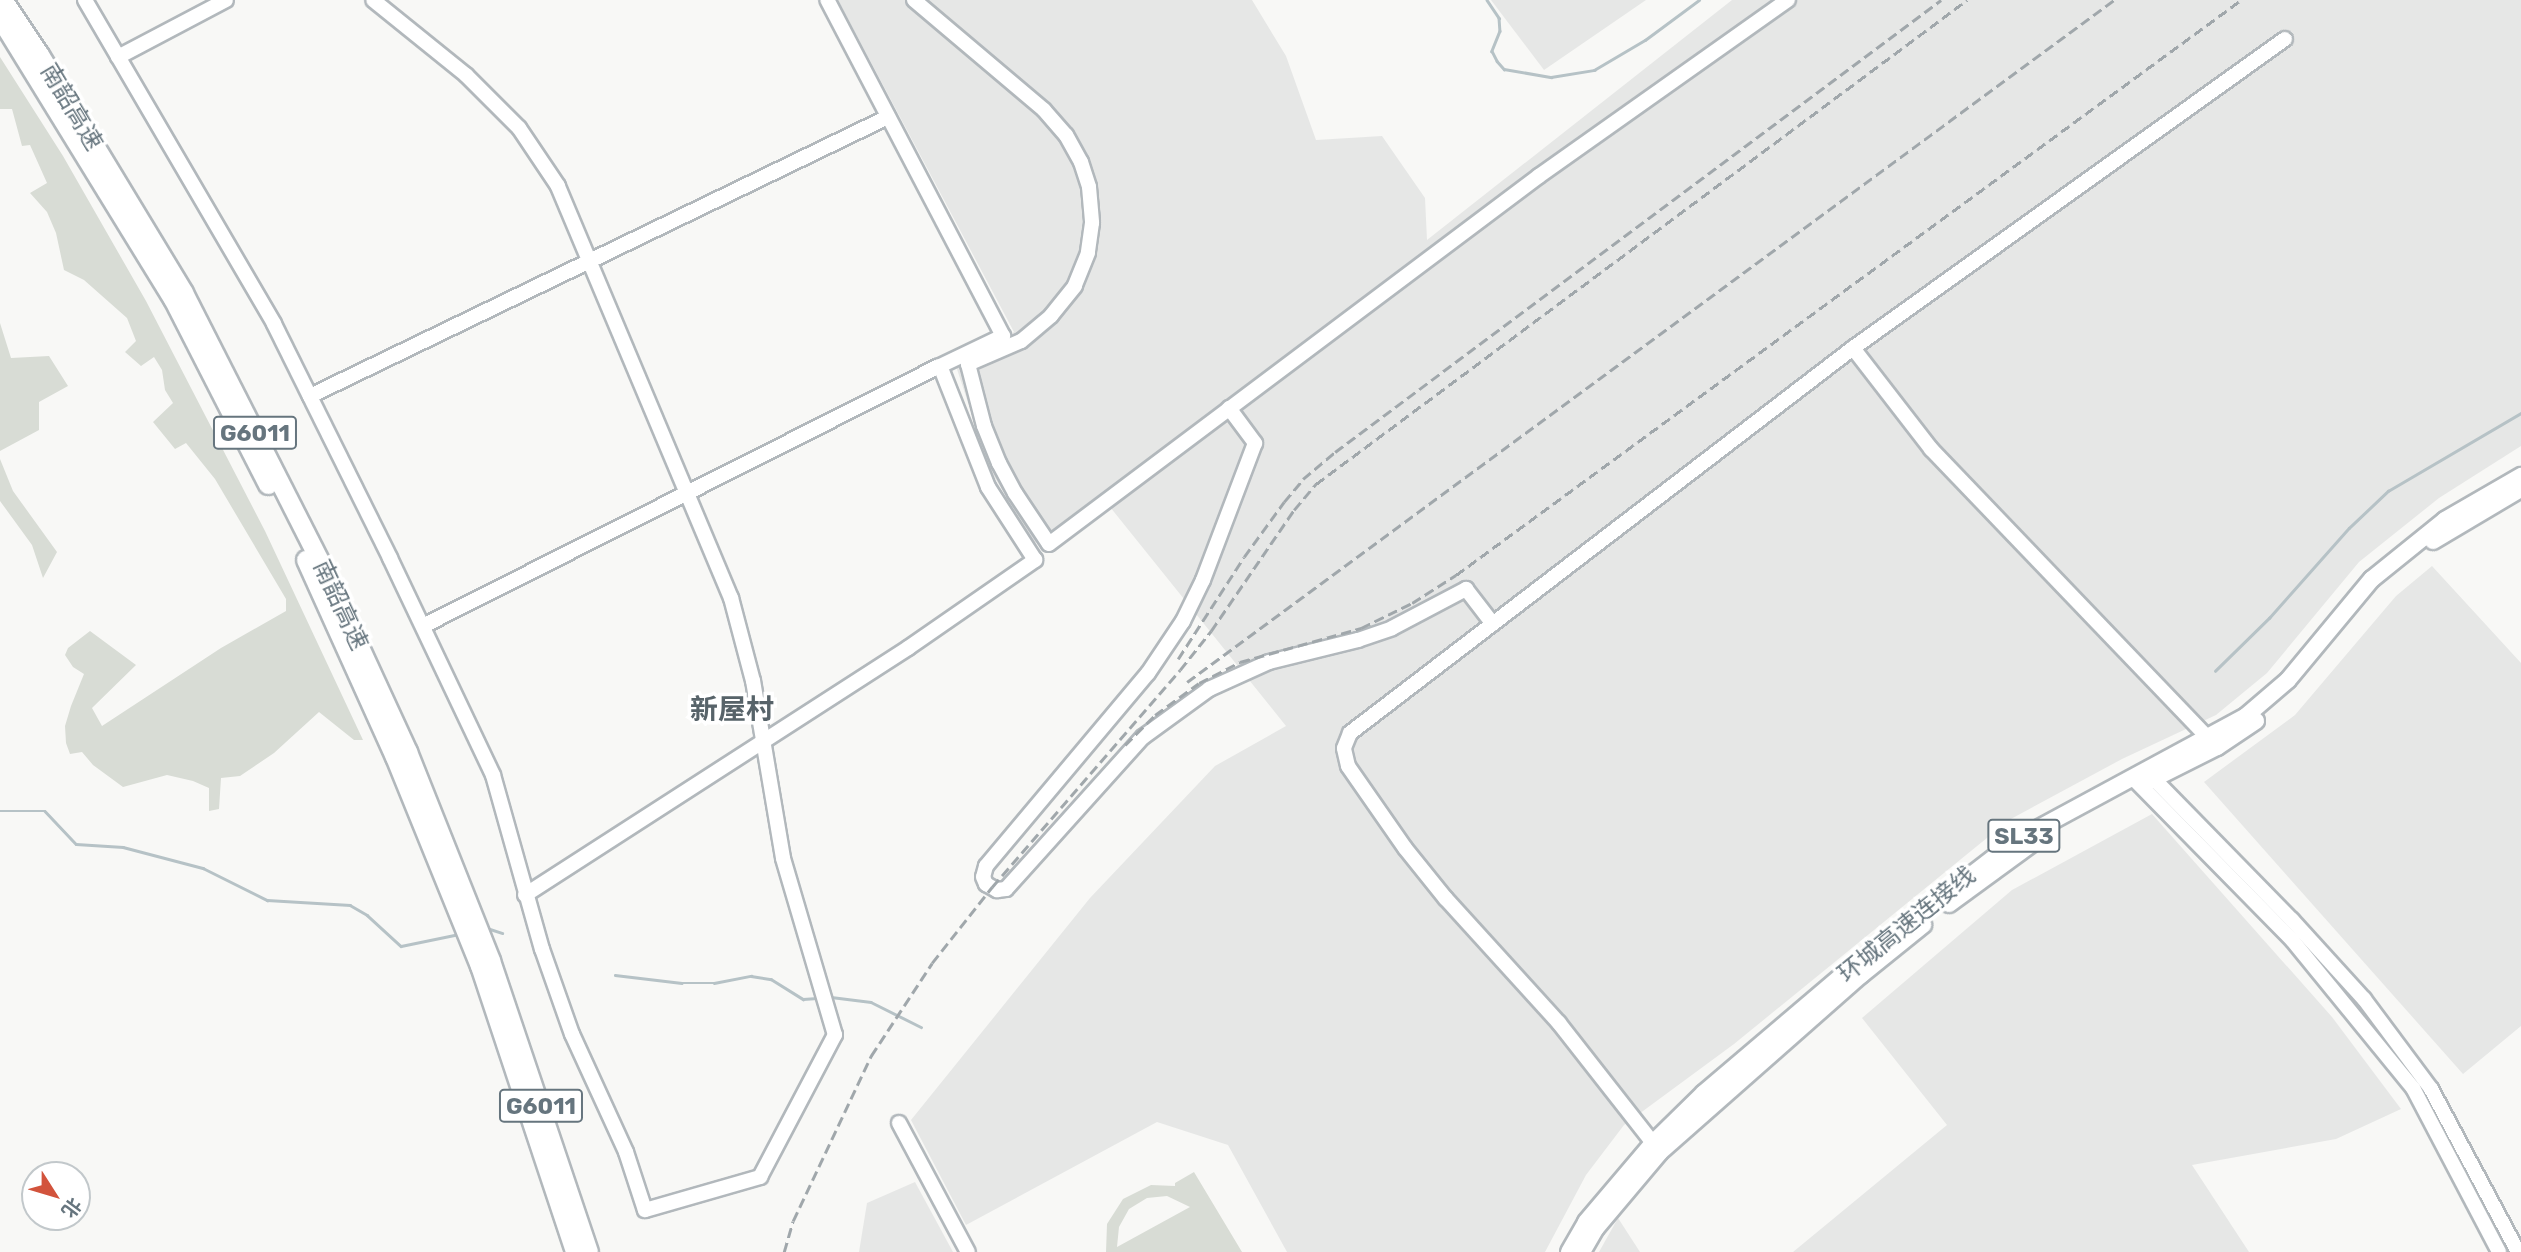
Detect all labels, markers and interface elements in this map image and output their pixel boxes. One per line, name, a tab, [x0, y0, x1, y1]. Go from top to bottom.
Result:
street label: 南韶高速	[34, 58, 108, 156]
road number: G6011	[211, 414, 299, 452]
street label: 南韶高速	[307, 555, 373, 655]
district label: 新屋村	[690, 693, 774, 727]
road number: SL33	[1987, 816, 2061, 856]
street label: 环城高速连接线	[1833, 861, 1981, 989]
road number: G6011	[497, 1086, 585, 1126]
north arrow	[21, 1161, 91, 1231]
text: 北	[57, 1193, 86, 1222]

